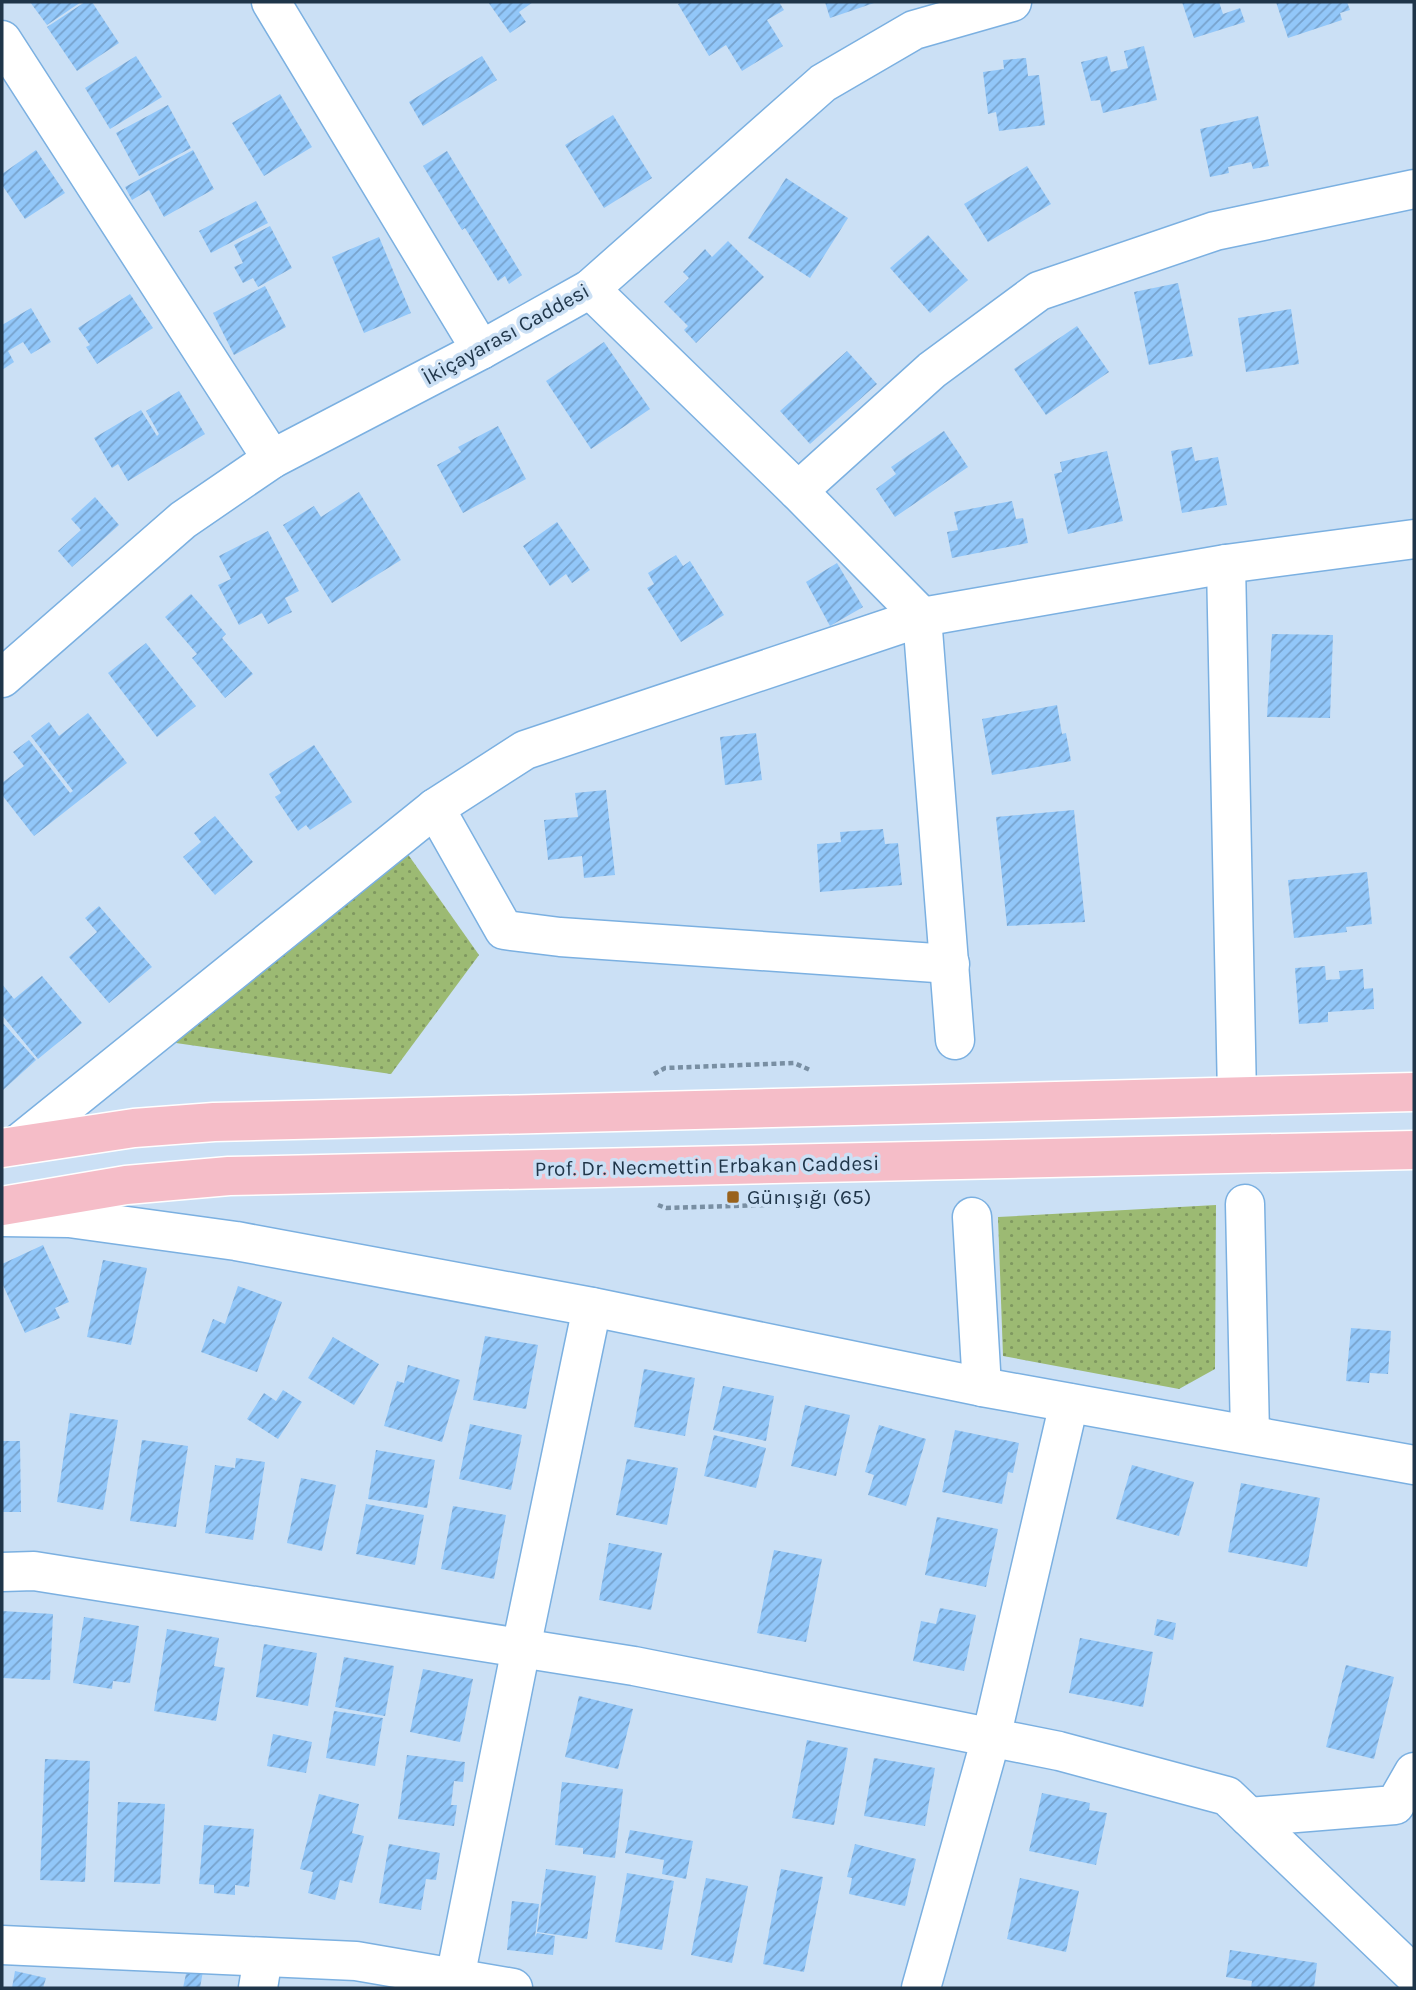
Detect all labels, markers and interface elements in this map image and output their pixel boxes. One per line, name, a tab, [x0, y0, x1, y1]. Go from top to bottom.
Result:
street label: İkiçayarası Caddesi	[419, 278, 593, 390]
street label: Prof. Dr. Necmettin Erbakan Caddesi	[534, 1151, 880, 1181]
place label: Günışığı (65)	[747, 1185, 871, 1209]
marker: Günışığı (65)	[725, 1189, 741, 1205]

